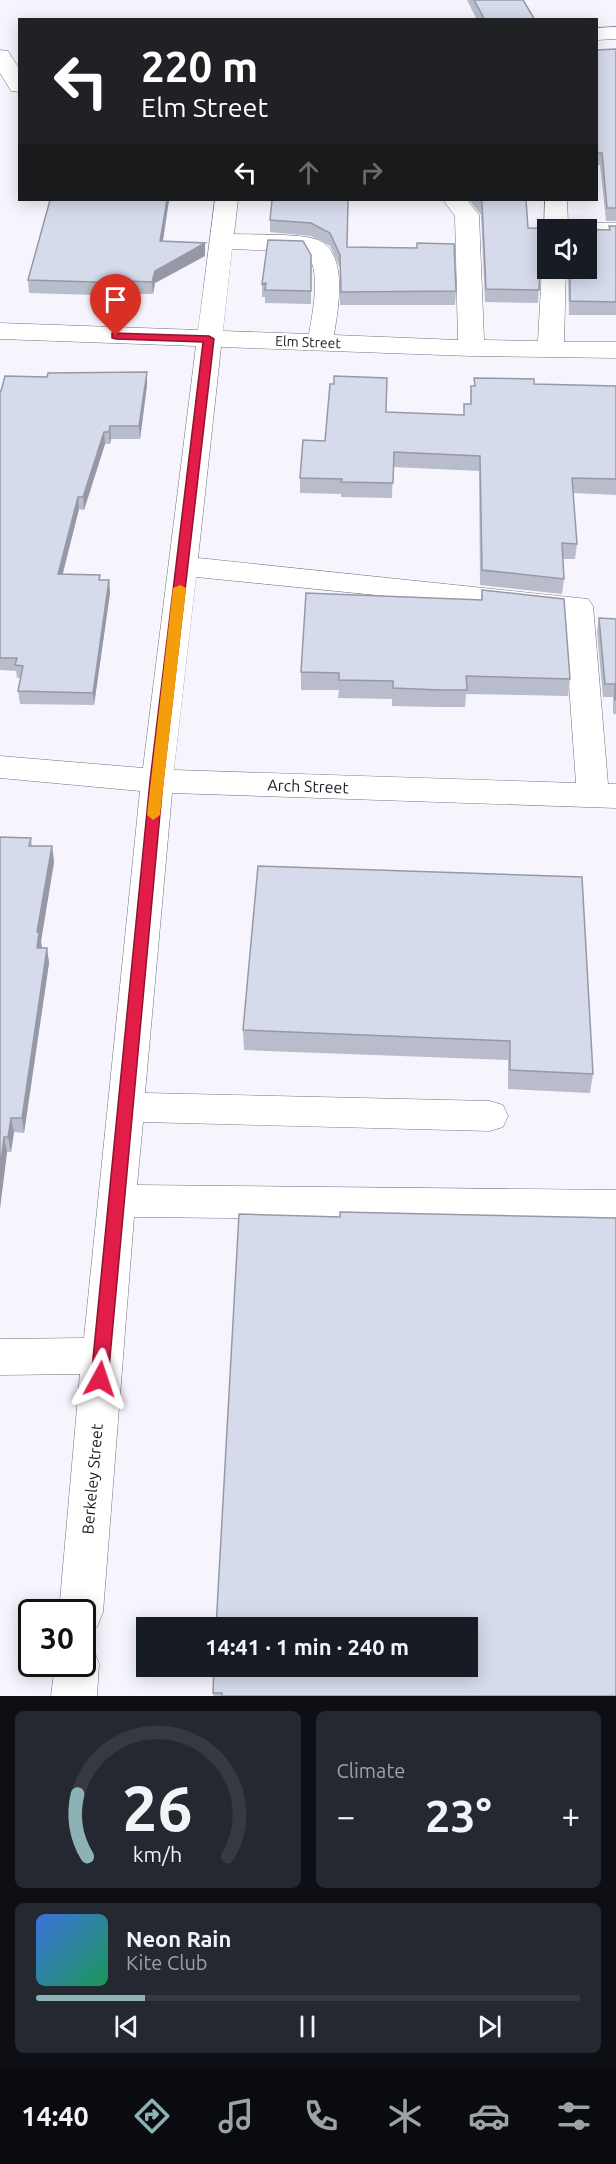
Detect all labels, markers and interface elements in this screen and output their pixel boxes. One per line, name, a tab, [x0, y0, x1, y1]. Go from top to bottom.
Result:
icon: left	[42, 42, 120, 120]
text: 220 m	[141, 43, 258, 90]
text: Elm Street	[141, 92, 268, 122]
icon: left	[229, 156, 262, 189]
icon: ahead	[292, 156, 325, 189]
icon: right	[355, 156, 388, 189]
map controls	[537, 219, 597, 279]
button: sound	[537, 219, 597, 279]
pin	[90, 274, 141, 336]
icon: arrive	[99, 283, 132, 316]
street label: Elm Street	[275, 333, 342, 351]
street label: Arch Street	[267, 776, 350, 796]
position arrow	[68, 1347, 132, 1411]
street label: Berkeley Street	[78, 1422, 106, 1535]
speed limit sign: 30	[18, 1599, 96, 1677]
text: 14:41 · 1 min · 240 m	[205, 1634, 409, 1659]
text: Climate	[337, 1759, 405, 1782]
text: 26	[123, 1773, 193, 1843]
text: 23°	[425, 1790, 492, 1841]
text: −	[337, 1797, 355, 1834]
text: +	[561, 1797, 580, 1834]
text: km/h	[133, 1842, 182, 1866]
text: Neon Rain	[126, 1926, 231, 1951]
text: Kite Club	[126, 1951, 208, 1974]
icon: previous	[110, 2010, 143, 2043]
icon: pause	[291, 2010, 324, 2043]
icon: next	[473, 2010, 506, 2043]
icon: directions	[131, 2095, 173, 2137]
icon: music	[215, 2095, 257, 2137]
icon: phone	[300, 2095, 342, 2137]
icon: climate	[384, 2095, 426, 2137]
icon: car	[468, 2095, 510, 2137]
icon: filters	[553, 2095, 595, 2137]
text: 14:40	[21, 2101, 89, 2131]

